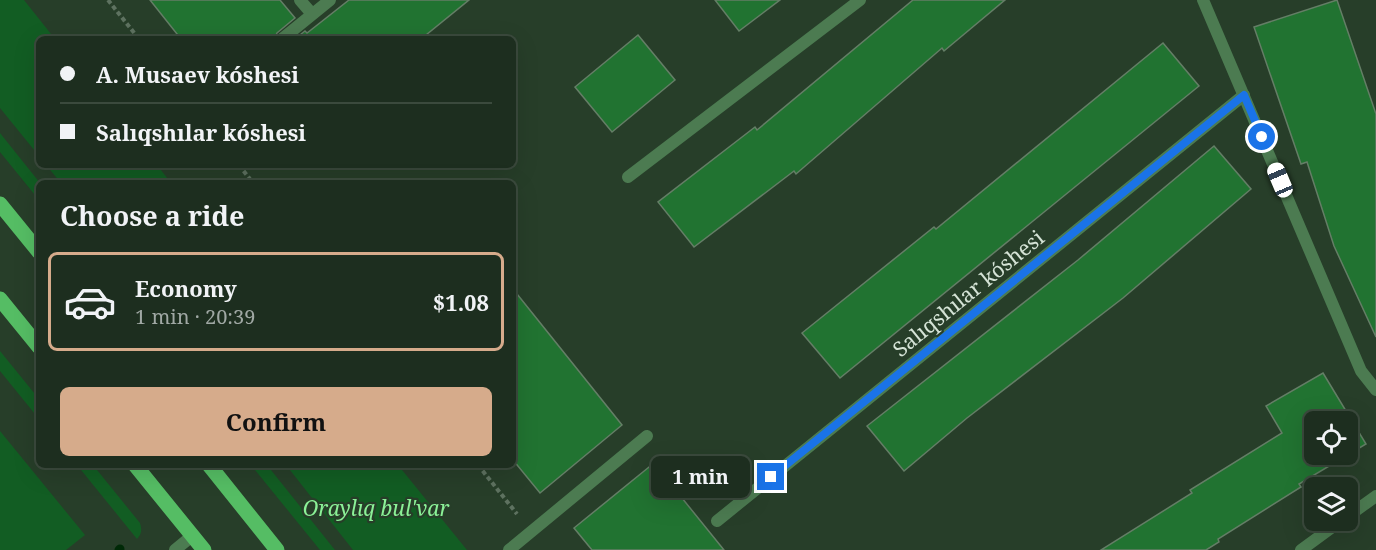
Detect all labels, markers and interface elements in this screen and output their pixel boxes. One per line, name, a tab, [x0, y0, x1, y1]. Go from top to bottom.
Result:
text: A. Musaev kóshesi	[96, 59, 299, 89]
text: Salıqshılar kóshesi	[96, 117, 306, 147]
route start	[1248, 123, 1275, 150]
car	[1265, 160, 1295, 200]
text: Choose a ride	[60, 197, 245, 234]
street label: Salıqshılar kóshesi	[887, 223, 1050, 363]
text: Economy	[135, 273, 237, 303]
icon: car	[63, 275, 117, 329]
text: $1.08	[433, 287, 489, 317]
text: 1 min · 20:39	[135, 303, 255, 330]
button: Confirm	[60, 387, 492, 456]
map controls	[1304, 411, 1358, 531]
button: locate	[1304, 411, 1358, 465]
callout: 1 min	[651, 456, 750, 498]
text: 1 min	[672, 463, 729, 490]
route end	[757, 463, 784, 490]
button: layers	[1304, 477, 1358, 531]
park label: Oraylıq bul'var	[303, 494, 449, 522]

